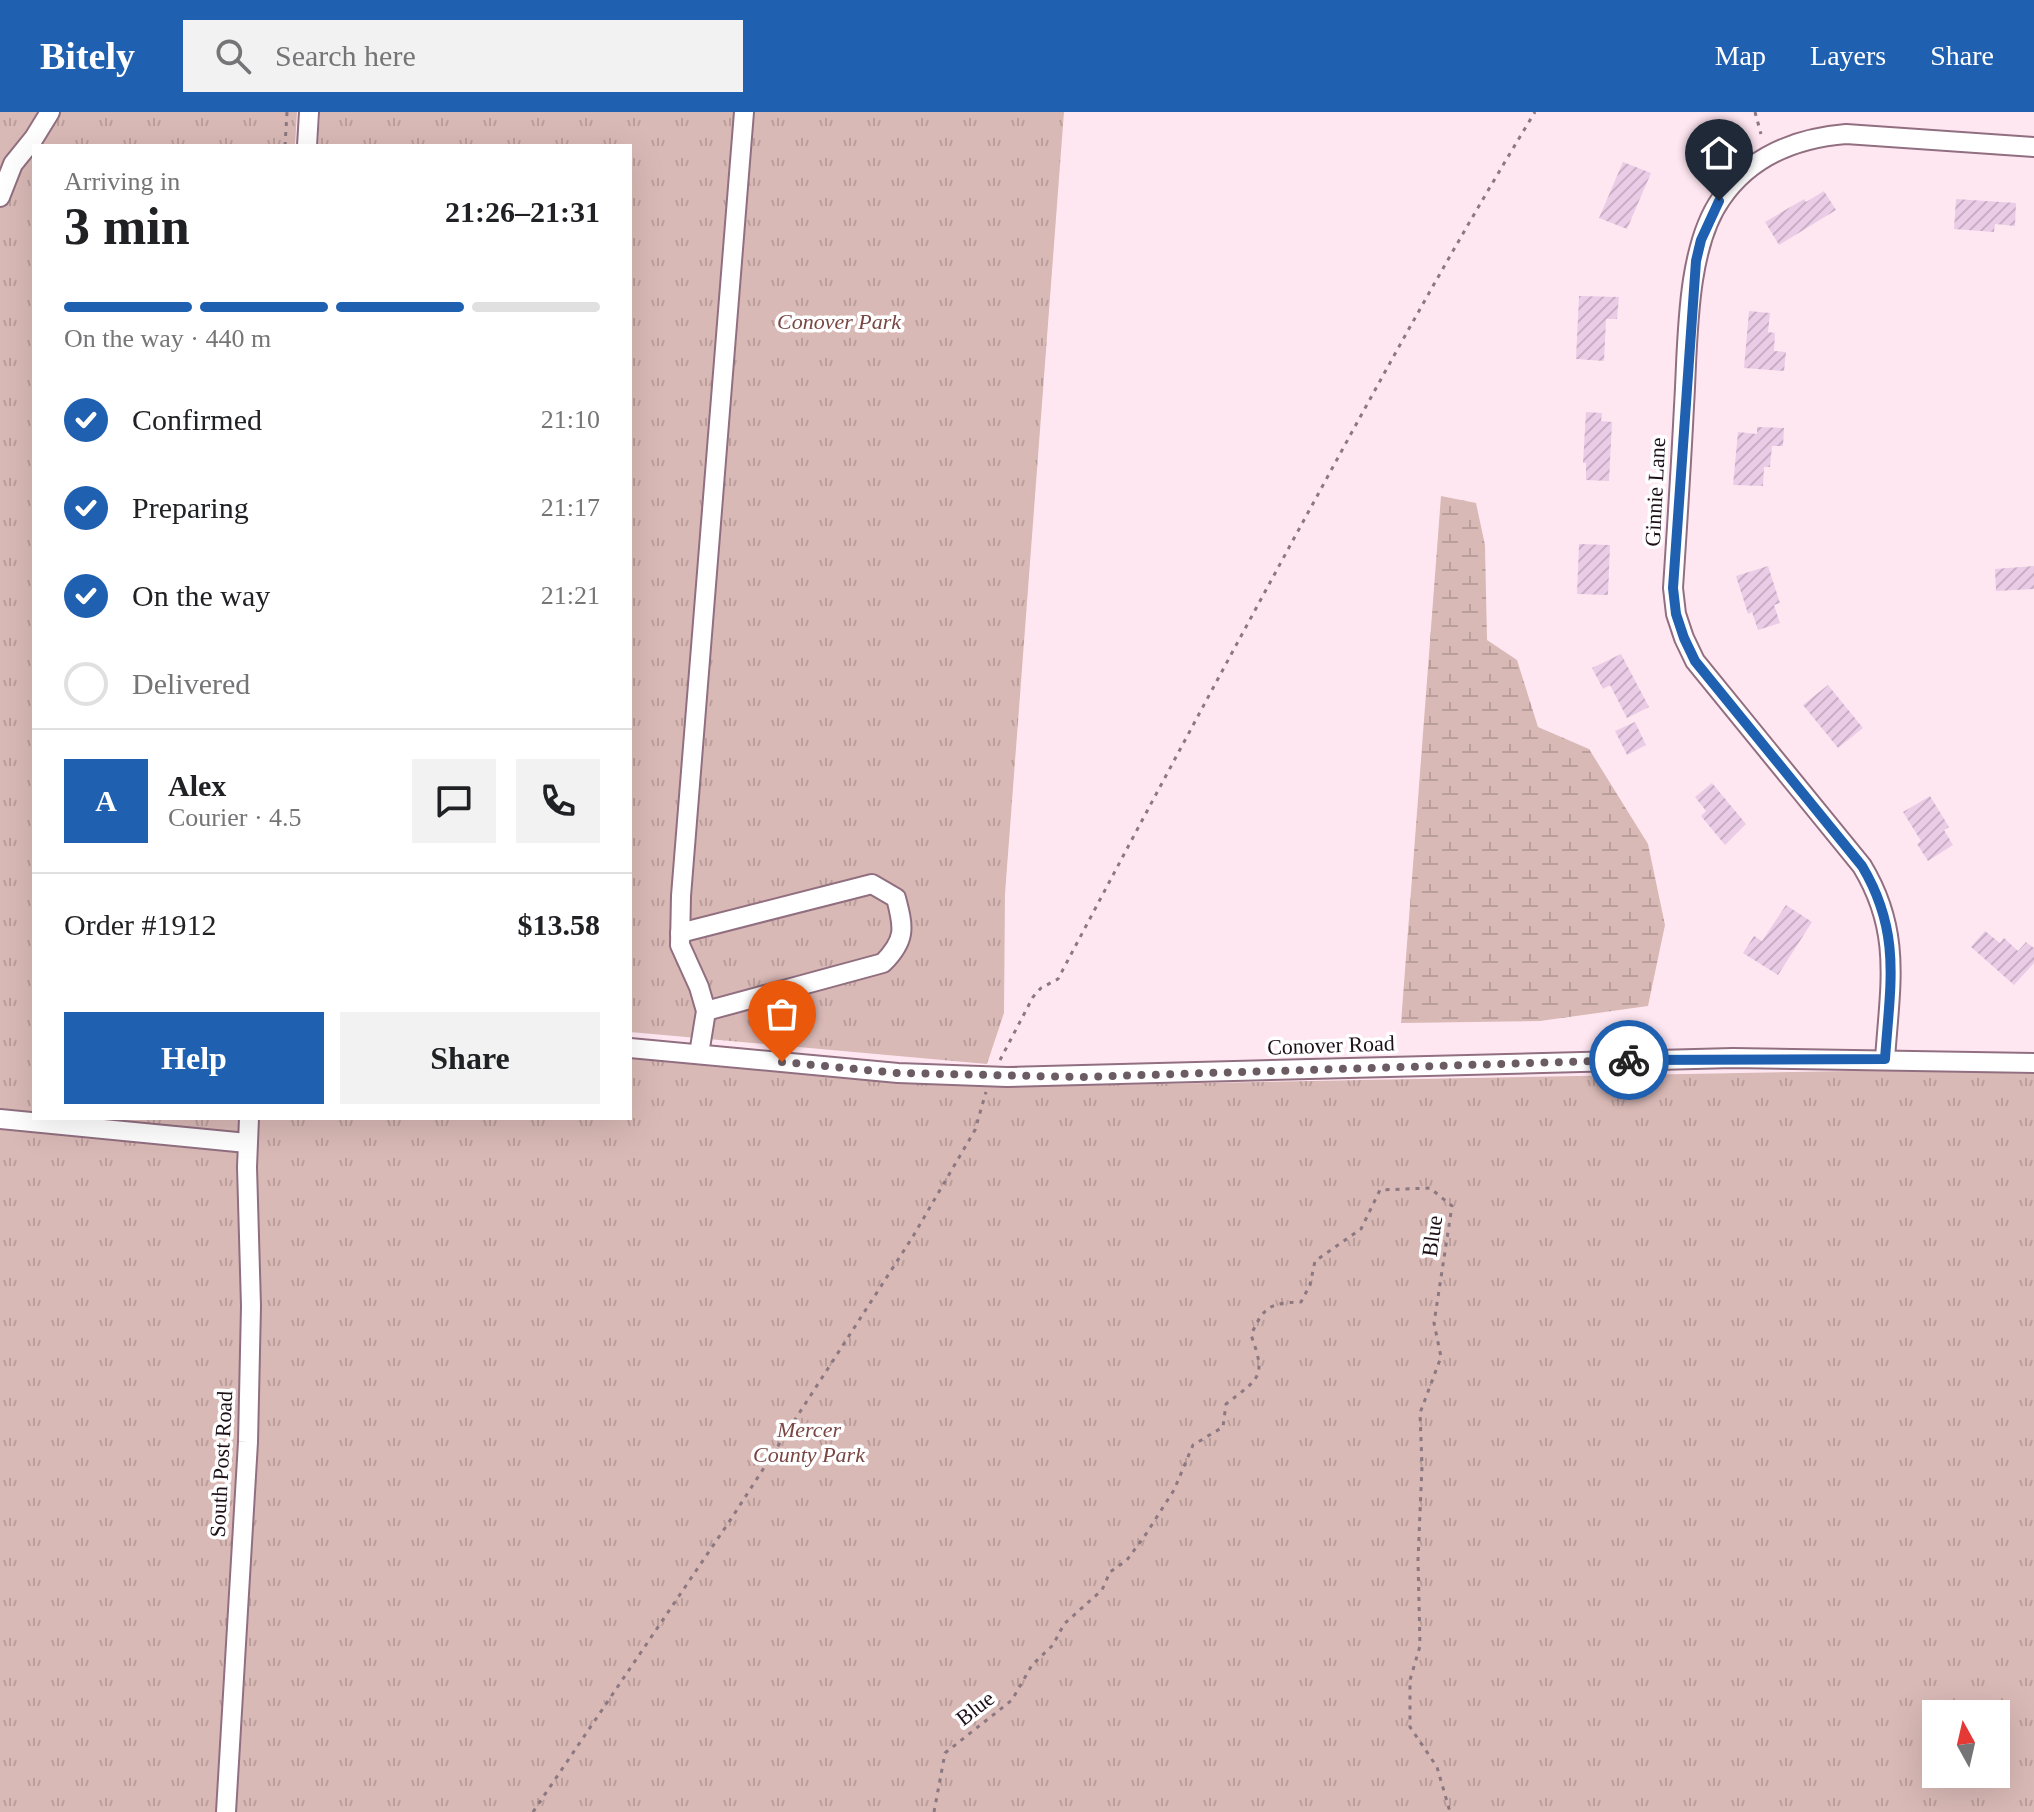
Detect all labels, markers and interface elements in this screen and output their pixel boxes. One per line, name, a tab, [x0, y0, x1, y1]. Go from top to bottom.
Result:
search box	[183, 20, 743, 92]
icon: search	[211, 34, 255, 78]
text: Bitely	[40, 35, 135, 77]
text: Search here	[275, 39, 416, 72]
text: Map	[1715, 40, 1766, 71]
text: Layers	[1810, 40, 1886, 71]
text: Share	[1930, 40, 1994, 71]
pin	[1685, 119, 1753, 201]
icon: home	[1697, 131, 1741, 175]
text: Arriving in	[64, 167, 180, 196]
text: 21:26–21:31	[445, 195, 600, 228]
text: 3 min	[64, 198, 190, 255]
park label: Conover Park	[777, 309, 902, 334]
text: On the way · 440 m	[64, 324, 271, 353]
icon: check	[64, 398, 108, 442]
text: Confirmed	[132, 403, 262, 436]
text: 21:10	[541, 405, 600, 434]
street label: Ginnie Lane	[1640, 437, 1670, 547]
icon: check	[64, 486, 108, 530]
text: Preparing	[132, 491, 249, 524]
text: 21:17	[541, 493, 600, 522]
icon: check	[64, 574, 108, 618]
text: On the way	[132, 579, 270, 612]
text: 21:21	[541, 581, 600, 610]
text: Delivered	[132, 667, 250, 700]
button: chat	[412, 759, 496, 843]
button: phone	[516, 759, 600, 843]
text: Alex	[168, 769, 226, 802]
text: A	[95, 784, 117, 817]
text: Courier · 4.5	[168, 803, 302, 832]
text: Order #1912	[64, 908, 216, 941]
text: $13.58	[518, 908, 600, 941]
pin	[748, 980, 816, 1062]
icon: bag	[760, 992, 804, 1036]
button: Help	[64, 1012, 324, 1104]
button: Share	[340, 1012, 600, 1104]
courier	[1589, 1020, 1669, 1100]
street label: Conover Road	[1267, 1030, 1395, 1060]
icon: bike	[1607, 1038, 1651, 1082]
street label: Blue	[1417, 1214, 1447, 1258]
street label: South Post Road	[205, 1390, 237, 1538]
park label: Mercer County Park	[753, 1417, 866, 1467]
street label: Blue	[951, 1685, 999, 1731]
north arrow	[1922, 1700, 2010, 1788]
map controls	[1922, 1700, 2010, 1788]

